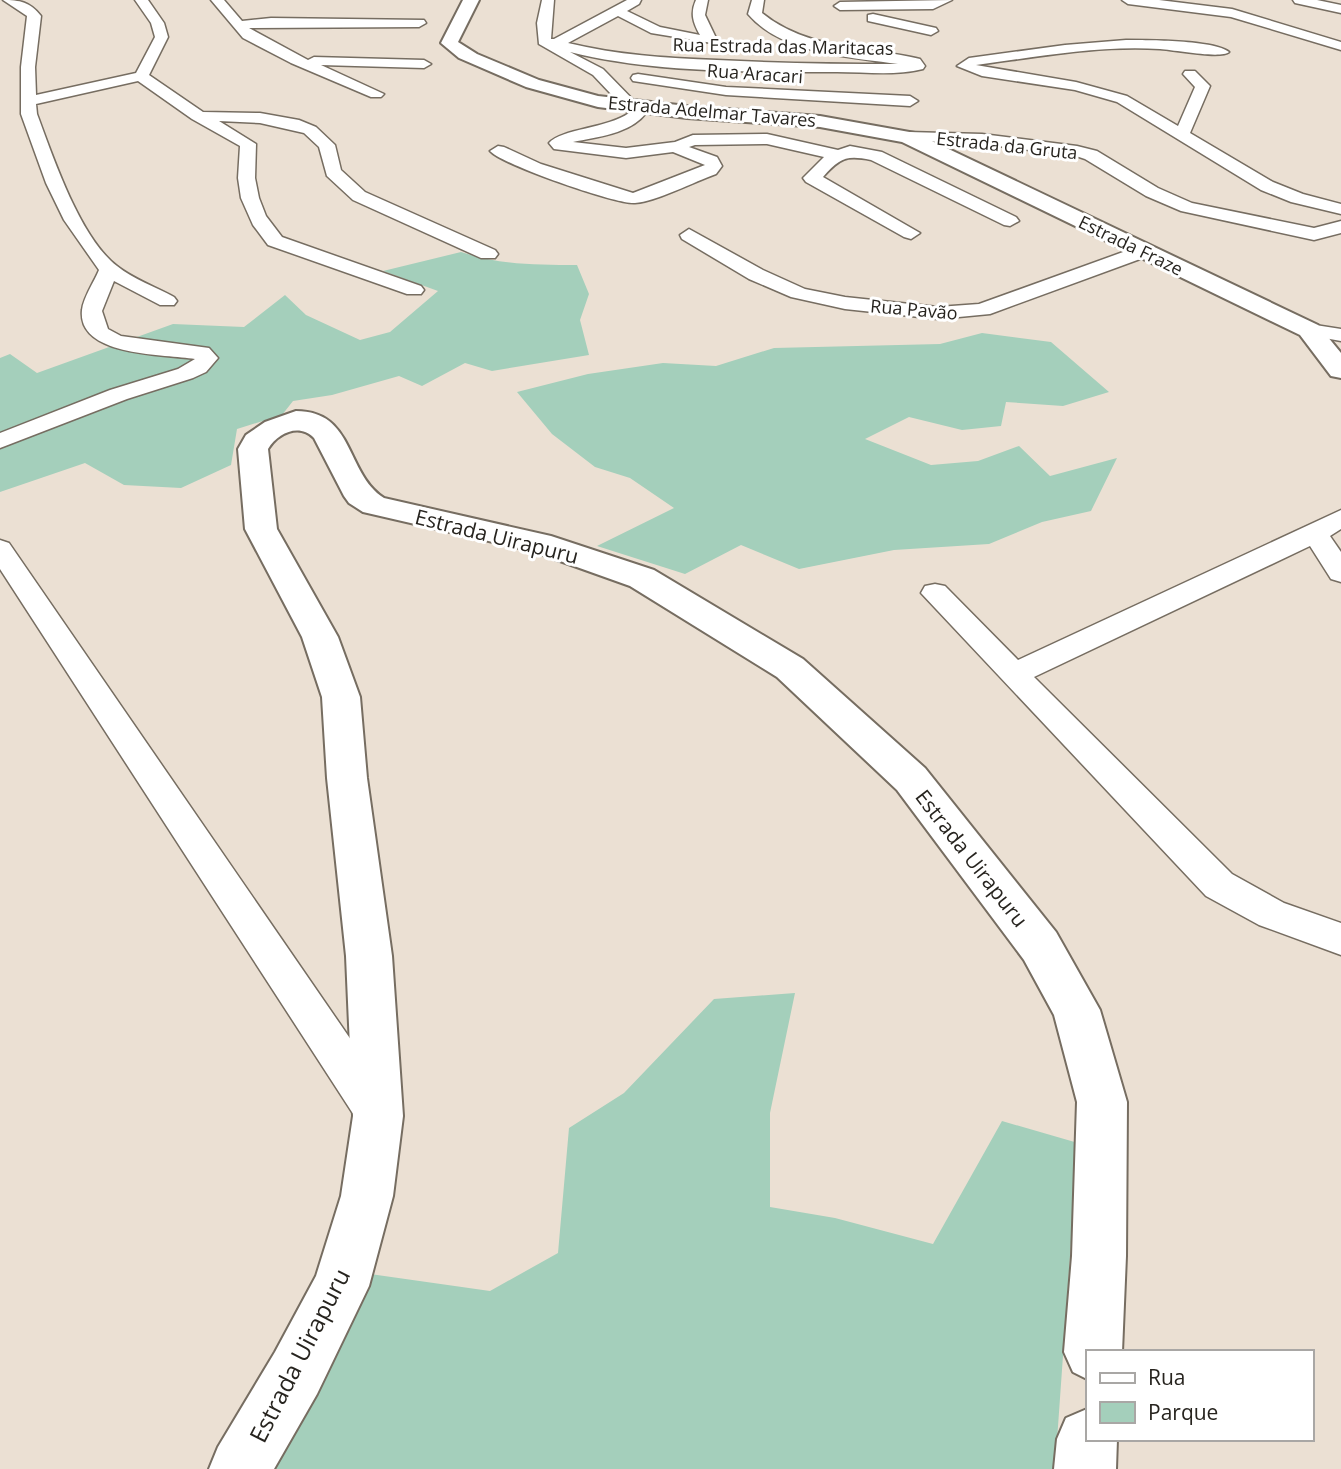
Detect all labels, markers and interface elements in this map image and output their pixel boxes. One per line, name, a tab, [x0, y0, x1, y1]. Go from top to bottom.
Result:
street label: Rua Estrada das Maritacas	[672, 32, 894, 60]
street label: Rua Aracari	[706, 58, 804, 88]
street label: Estrada Adelmar Tavares	[607, 90, 817, 132]
street label: Estrada da Gruta	[935, 126, 1079, 164]
street label: Estrada Fraze	[1075, 209, 1187, 281]
street label: Rua Pavão	[869, 293, 959, 325]
street label: Estrada Uirapuru	[412, 502, 582, 570]
street label: Estrada Uirapuru	[909, 783, 1035, 933]
street label: Estrada Uirapuru	[241, 1262, 357, 1448]
legend	[1086, 1350, 1313, 1441]
text: Rua	[1148, 1363, 1186, 1391]
text: Parque	[1148, 1398, 1218, 1426]

